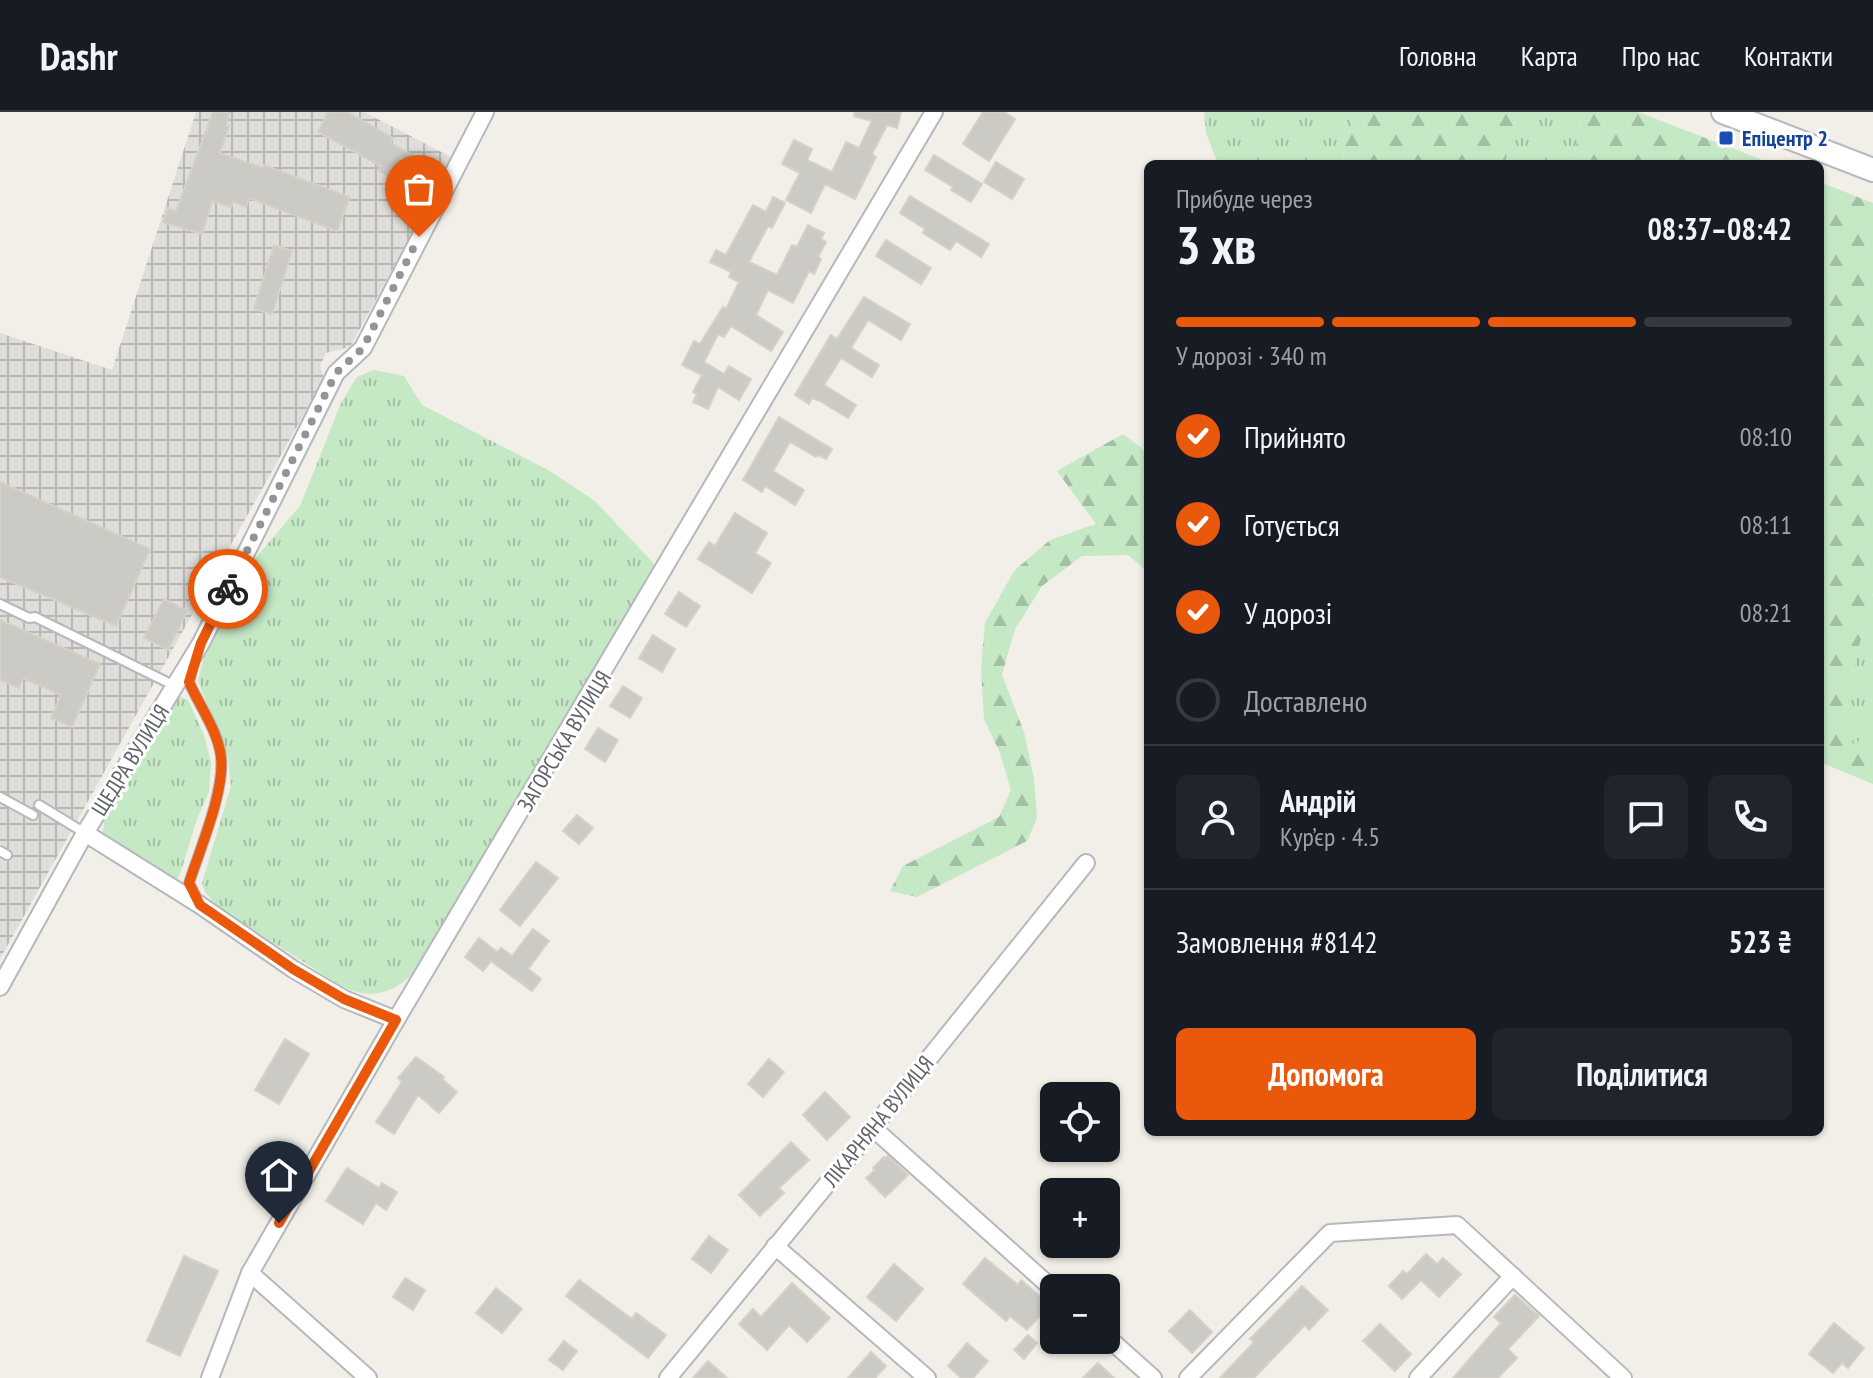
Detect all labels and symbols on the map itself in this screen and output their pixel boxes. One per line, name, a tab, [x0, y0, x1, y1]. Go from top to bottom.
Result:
place label: Епіцентр 2	[1742, 124, 1828, 152]
marker: Епіцентр 2	[1717, 129, 1735, 147]
pin	[385, 155, 453, 237]
courier	[188, 549, 268, 629]
street label: ЗАГОРСЬКА ВУЛИЦЯ	[511, 665, 617, 817]
street label: ЩЕДРА ВУЛИЦЯ	[85, 699, 175, 821]
street label: ЛІКАРНЯНА ВУЛИЦЯ	[816, 1050, 939, 1193]
pin	[245, 1141, 313, 1223]

